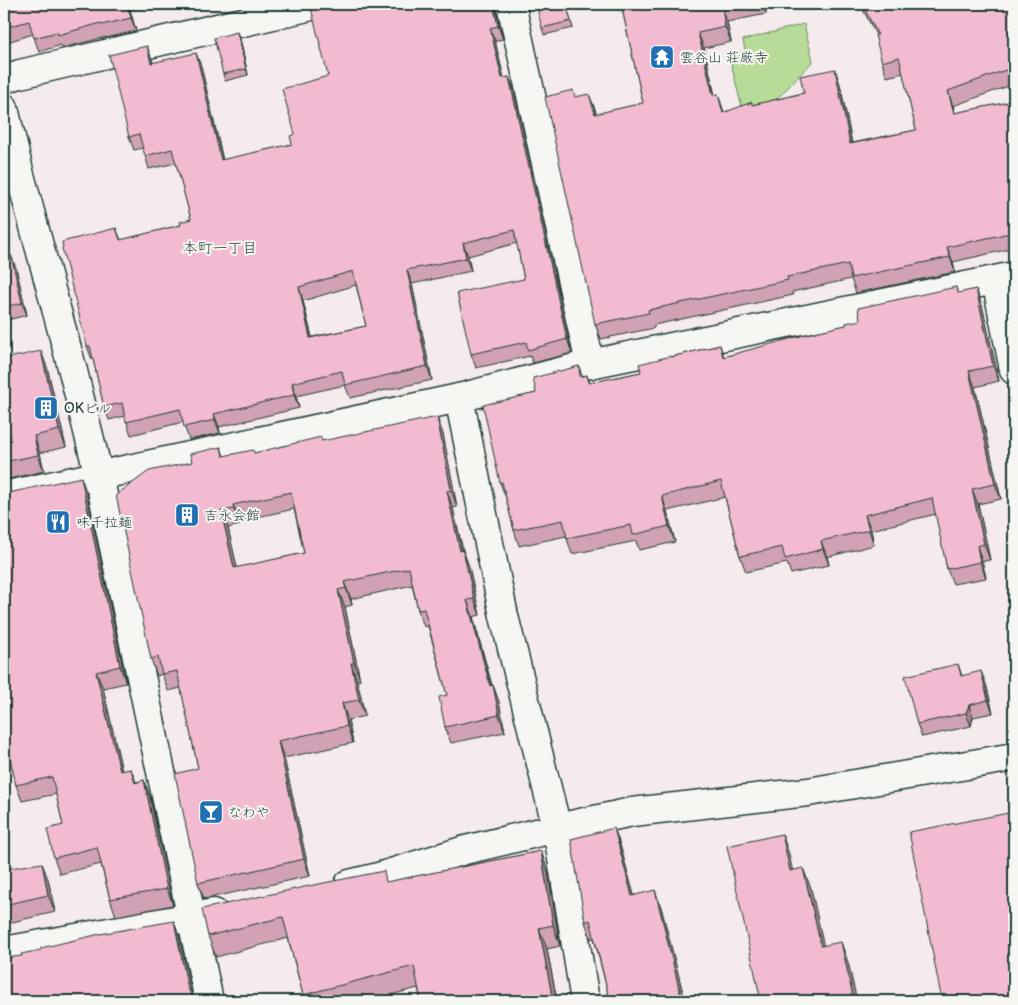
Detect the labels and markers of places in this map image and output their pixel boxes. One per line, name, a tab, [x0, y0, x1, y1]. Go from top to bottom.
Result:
temple icon: 雲谷山 荘厳寺	[649, 44, 675, 70]
place label: 雲谷山 荘厳寺	[680, 49, 768, 66]
building icon: OKビル	[33, 395, 59, 421]
place label: OKビル	[64, 400, 111, 417]
building icon: 吉永会館	[174, 502, 200, 528]
place label: 吉永会館	[204, 507, 260, 524]
restaurant icon: 味千拉麺	[45, 509, 71, 535]
place label: 味千拉麺	[76, 514, 132, 531]
bar icon: なわや	[198, 799, 224, 825]
place label: なわや	[228, 804, 270, 821]

